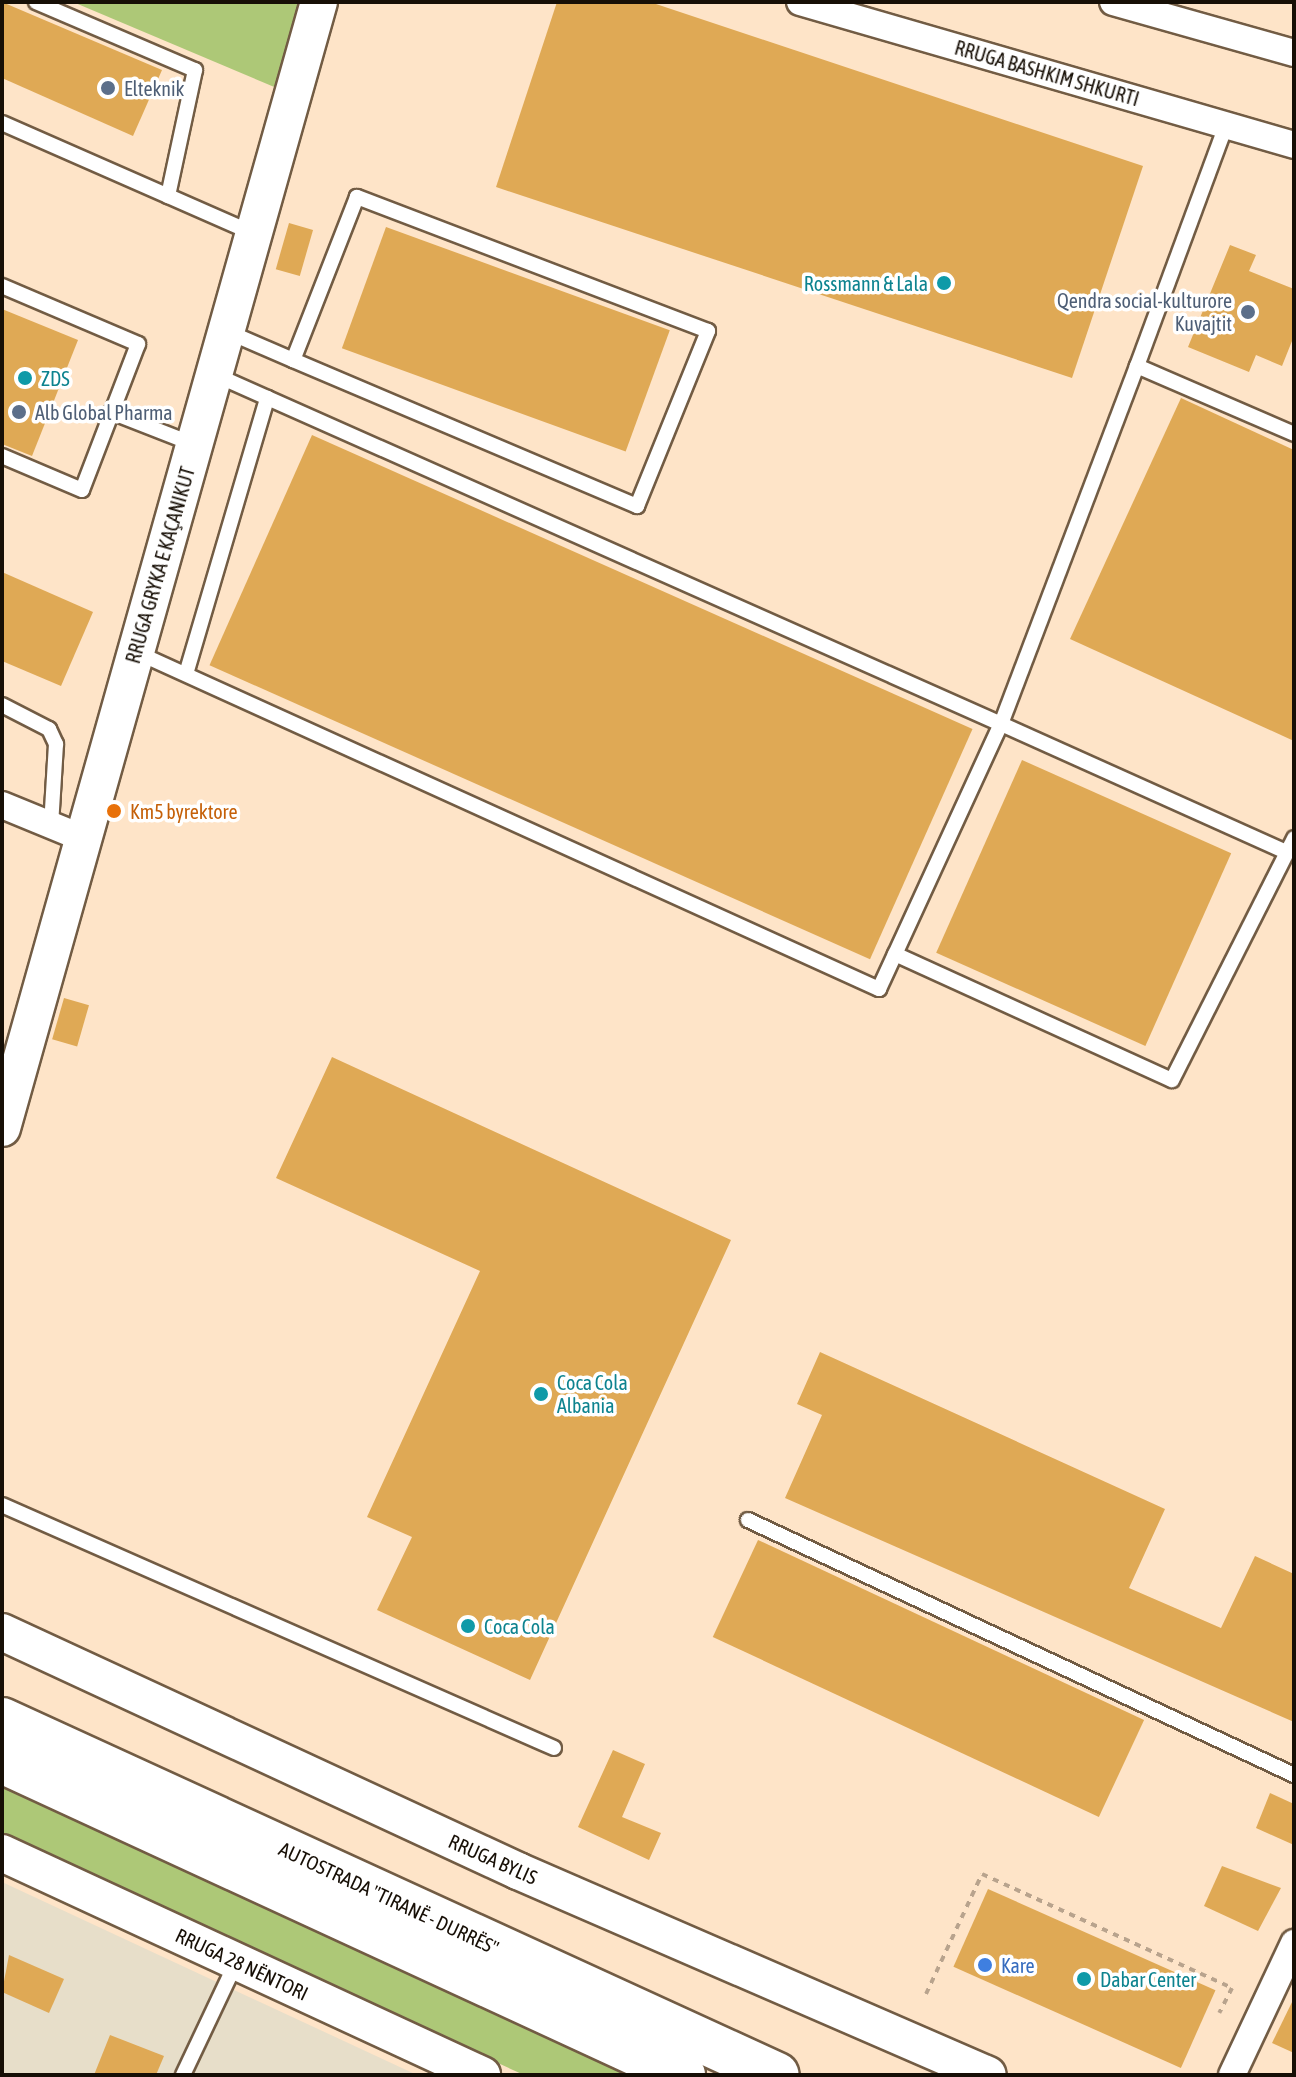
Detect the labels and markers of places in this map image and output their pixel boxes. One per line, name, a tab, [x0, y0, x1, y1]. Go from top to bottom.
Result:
place label: Elteknik	[124, 76, 184, 100]
marker: Elteknik	[99, 79, 117, 97]
place label: Rossmann & Lala	[804, 271, 928, 295]
marker: Rossmann & Lala	[935, 274, 953, 292]
place label: Qendra social-kulturore Kuvajtit	[1057, 288, 1232, 335]
marker: Qendra social-kulturore Kuvajtit	[1239, 303, 1257, 321]
place label: ZDS	[41, 366, 70, 390]
marker: ZDS	[16, 369, 34, 387]
place label: Alb Global Pharma	[35, 400, 173, 424]
marker: Alb Global Pharma	[10, 403, 28, 421]
place label: Km5 byrektore	[130, 799, 238, 823]
marker: Km5 byrektore	[105, 802, 123, 820]
place label: Coca Cola Albania	[557, 1370, 628, 1417]
marker: Coca Cola Albania	[532, 1385, 550, 1403]
place label: Coca Cola	[484, 1614, 555, 1638]
marker: Coca Cola	[459, 1617, 477, 1635]
place label: Kare	[1001, 1953, 1035, 1977]
marker: Kare	[976, 1956, 994, 1974]
place label: Dabar Center	[1100, 1967, 1196, 1991]
marker: Dabar Center	[1075, 1970, 1093, 1988]

